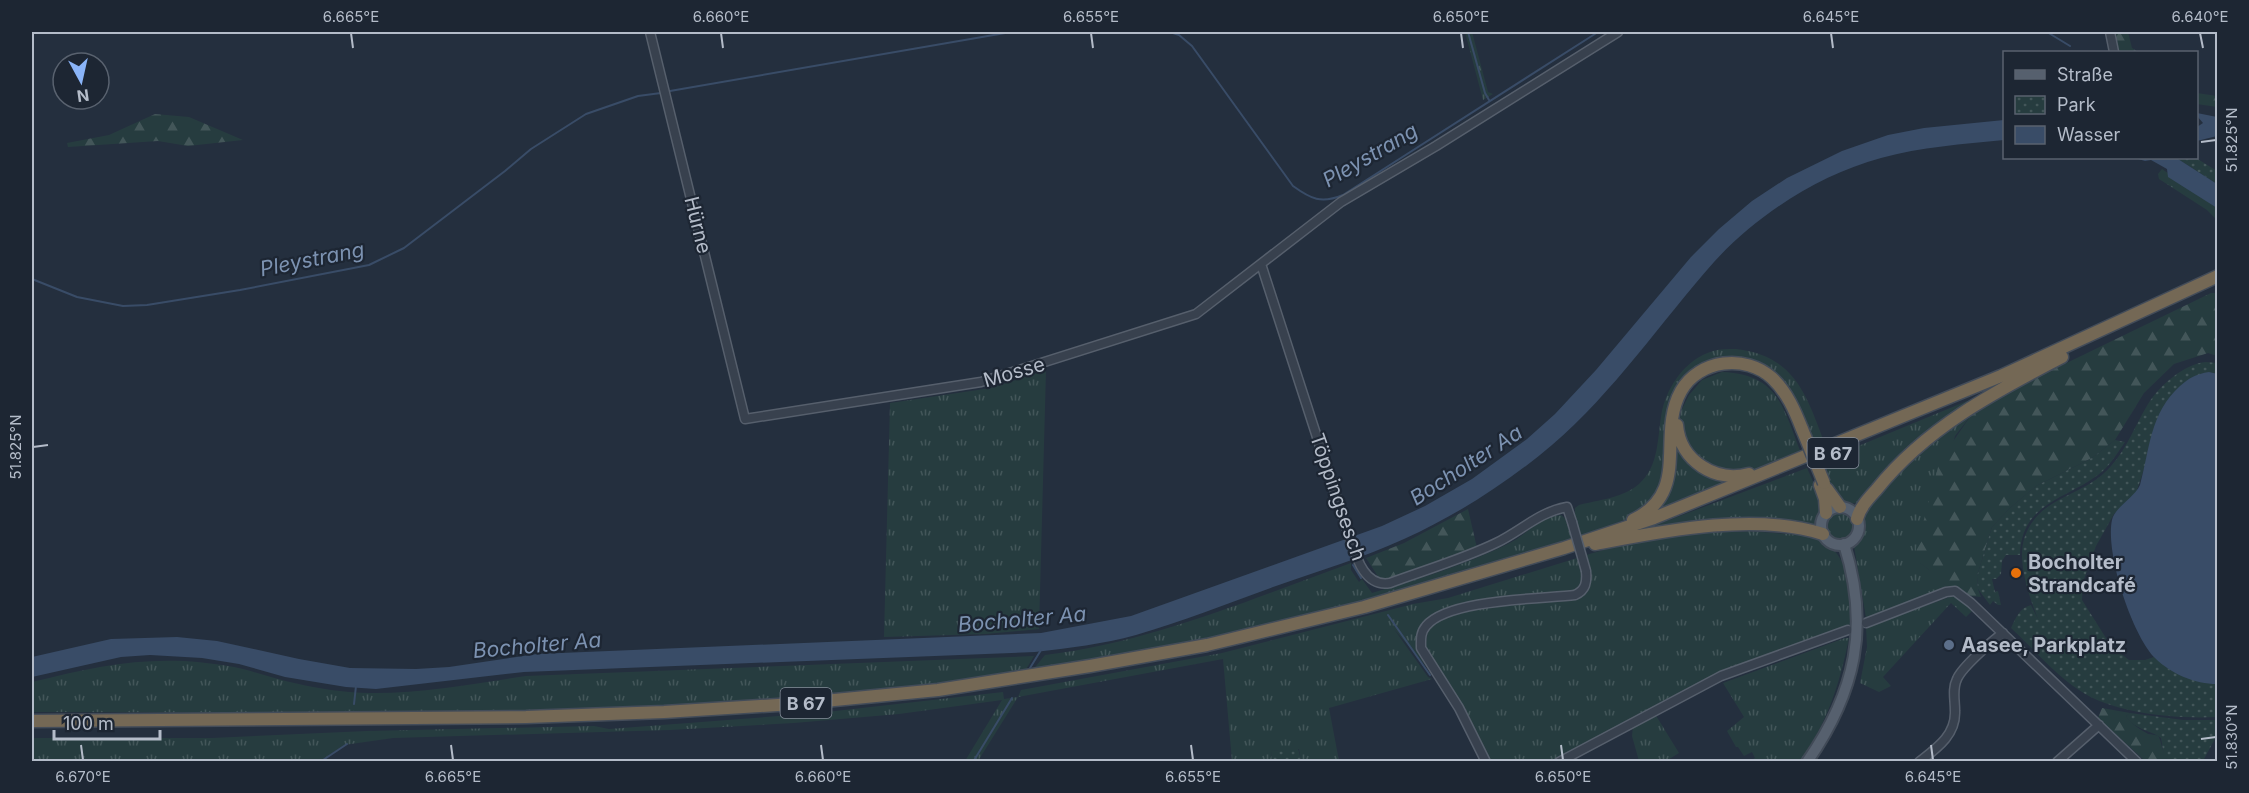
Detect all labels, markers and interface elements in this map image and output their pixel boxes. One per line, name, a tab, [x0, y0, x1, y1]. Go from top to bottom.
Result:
text: 6.665°E	[323, 7, 379, 26]
text: 6.660°E	[693, 7, 749, 26]
text: 6.655°E	[1063, 7, 1119, 26]
text: 6.650°E	[1433, 7, 1489, 26]
text: 6.645°E	[1803, 7, 1859, 26]
text: 6.640°E	[2171, 7, 2229, 26]
north arrow	[51, 51, 111, 111]
legend	[2003, 51, 2198, 159]
text: Straße	[2057, 64, 2113, 85]
text: N	[76, 85, 91, 107]
text: Park	[2057, 94, 2096, 115]
text: 51.825°N	[2222, 108, 2241, 172]
water label: Pleystrang	[1318, 118, 1422, 192]
text: Wasser	[2057, 124, 2120, 145]
street label: Hürne	[679, 194, 717, 256]
water label: Pleystrang	[258, 237, 366, 281]
street label: Mosse	[980, 352, 1048, 392]
text: 51.825°N	[6, 415, 25, 479]
water label: Bocholter Aa	[1405, 419, 1527, 511]
street label: Töppingsesch	[1305, 430, 1371, 564]
road number: B 67	[1808, 438, 1858, 468]
place label: Bocholter Strandcafé	[2028, 550, 2136, 597]
marker: Bocholter Strandcafé	[2009, 566, 2023, 580]
water label: Bocholter Aa	[957, 601, 1087, 637]
water label: Bocholter Aa	[472, 627, 602, 663]
place label: Aasee, Parkplatz	[1961, 633, 2126, 657]
marker: Aasee, Parkplatz	[1942, 638, 1956, 652]
road number: B 67	[780, 688, 832, 718]
scale bar	[54, 703, 160, 741]
text: 51.830°N	[2222, 704, 2241, 770]
text: 100 m	[63, 713, 114, 734]
text: 6.670°E	[55, 767, 111, 786]
text: 6.665°E	[425, 767, 481, 786]
text: 6.660°E	[795, 767, 851, 786]
text: 6.655°E	[1165, 767, 1221, 786]
text: 6.650°E	[1535, 767, 1591, 786]
text: 6.645°E	[1905, 767, 1961, 786]

